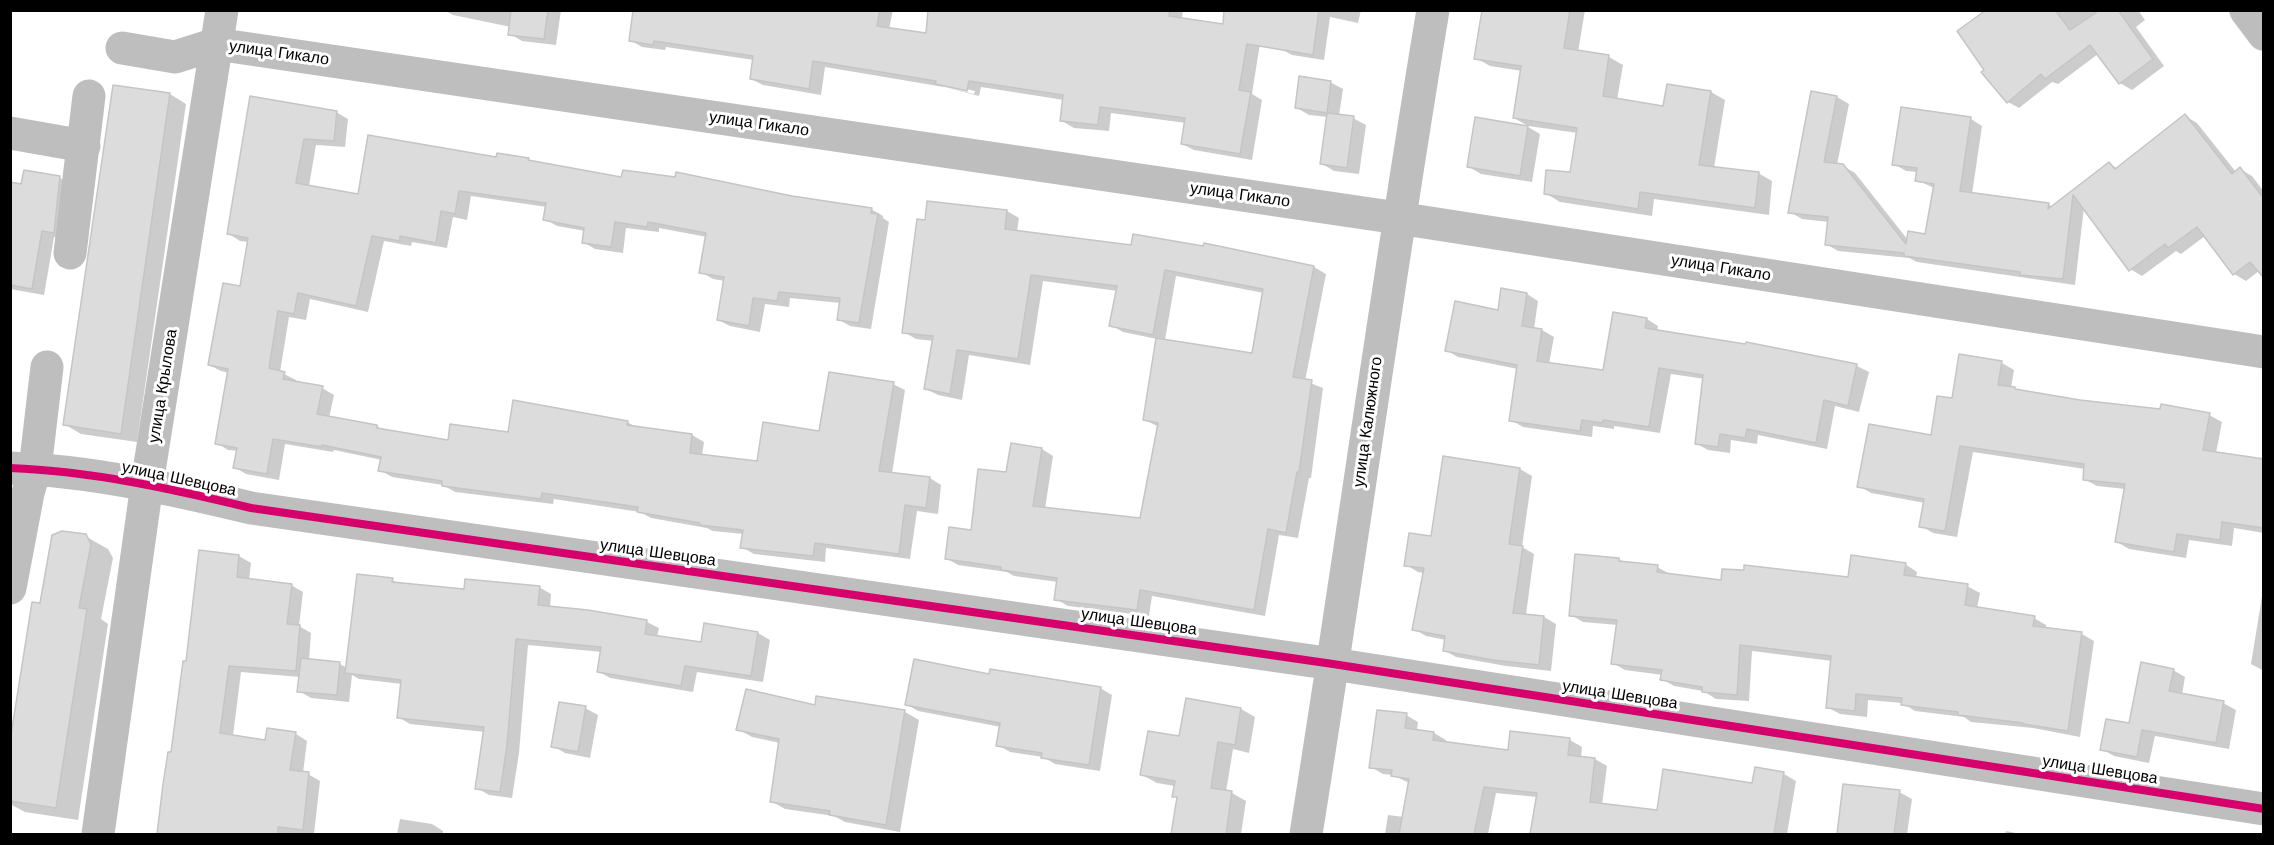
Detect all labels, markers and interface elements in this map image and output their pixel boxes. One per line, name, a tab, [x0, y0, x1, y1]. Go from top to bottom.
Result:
street label: улица Гикало	[228, 36, 330, 70]
street label: улица Гикало	[708, 107, 810, 141]
street label: улица Гикало	[1189, 178, 1291, 212]
street label: улица Гикало	[1670, 251, 1772, 285]
street label: улица Крылова	[145, 328, 181, 444]
street label: улица Калюжного	[1349, 355, 1387, 489]
street label: улица Шевцова	[120, 457, 238, 501]
street label: улица Шевцова	[599, 535, 717, 571]
street label: улица Шевцова	[1080, 604, 1198, 640]
street label: улица Шевцова	[1561, 676, 1679, 714]
street label: улица Шевцова	[2041, 751, 2159, 789]

